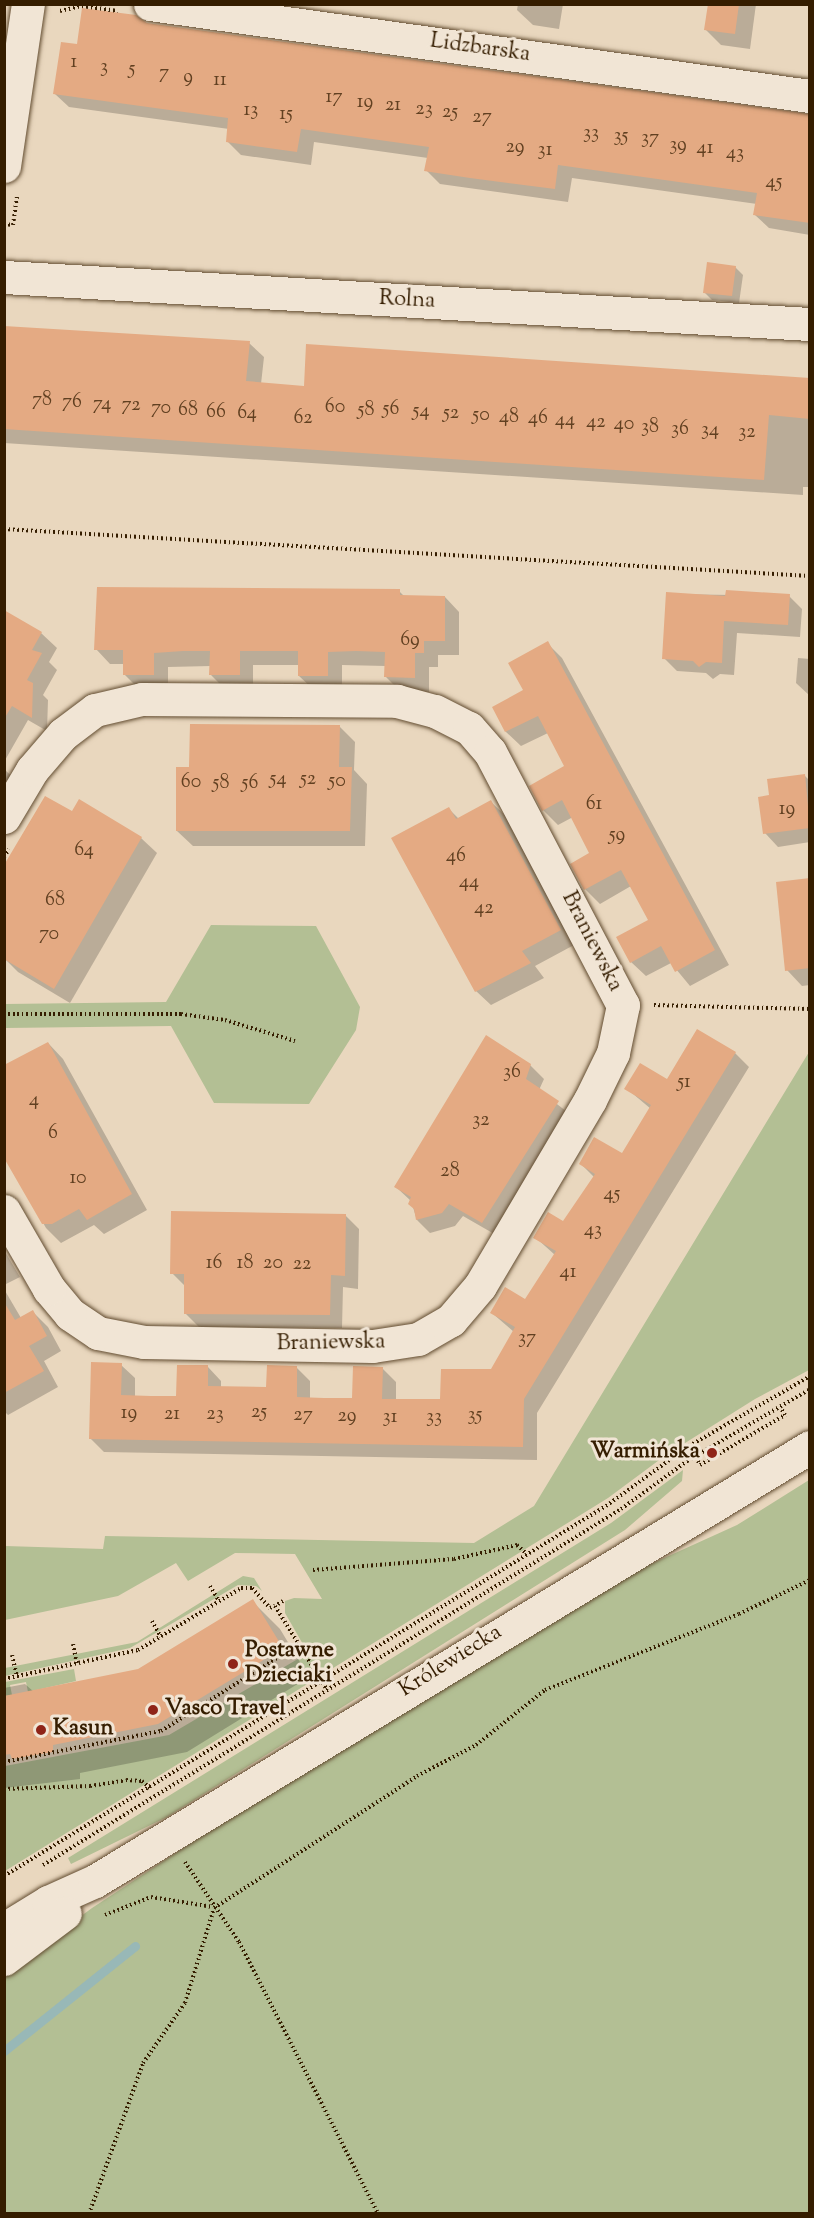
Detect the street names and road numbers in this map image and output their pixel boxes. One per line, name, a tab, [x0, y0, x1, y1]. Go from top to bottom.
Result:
street label: Lidzbarska	[428, 29, 532, 69]
street label: Rolna	[378, 286, 436, 316]
street label: Braniewska	[555, 888, 627, 996]
street label: Braniewska	[277, 1330, 385, 1358]
street label: Królewiecka	[395, 1620, 507, 1704]

